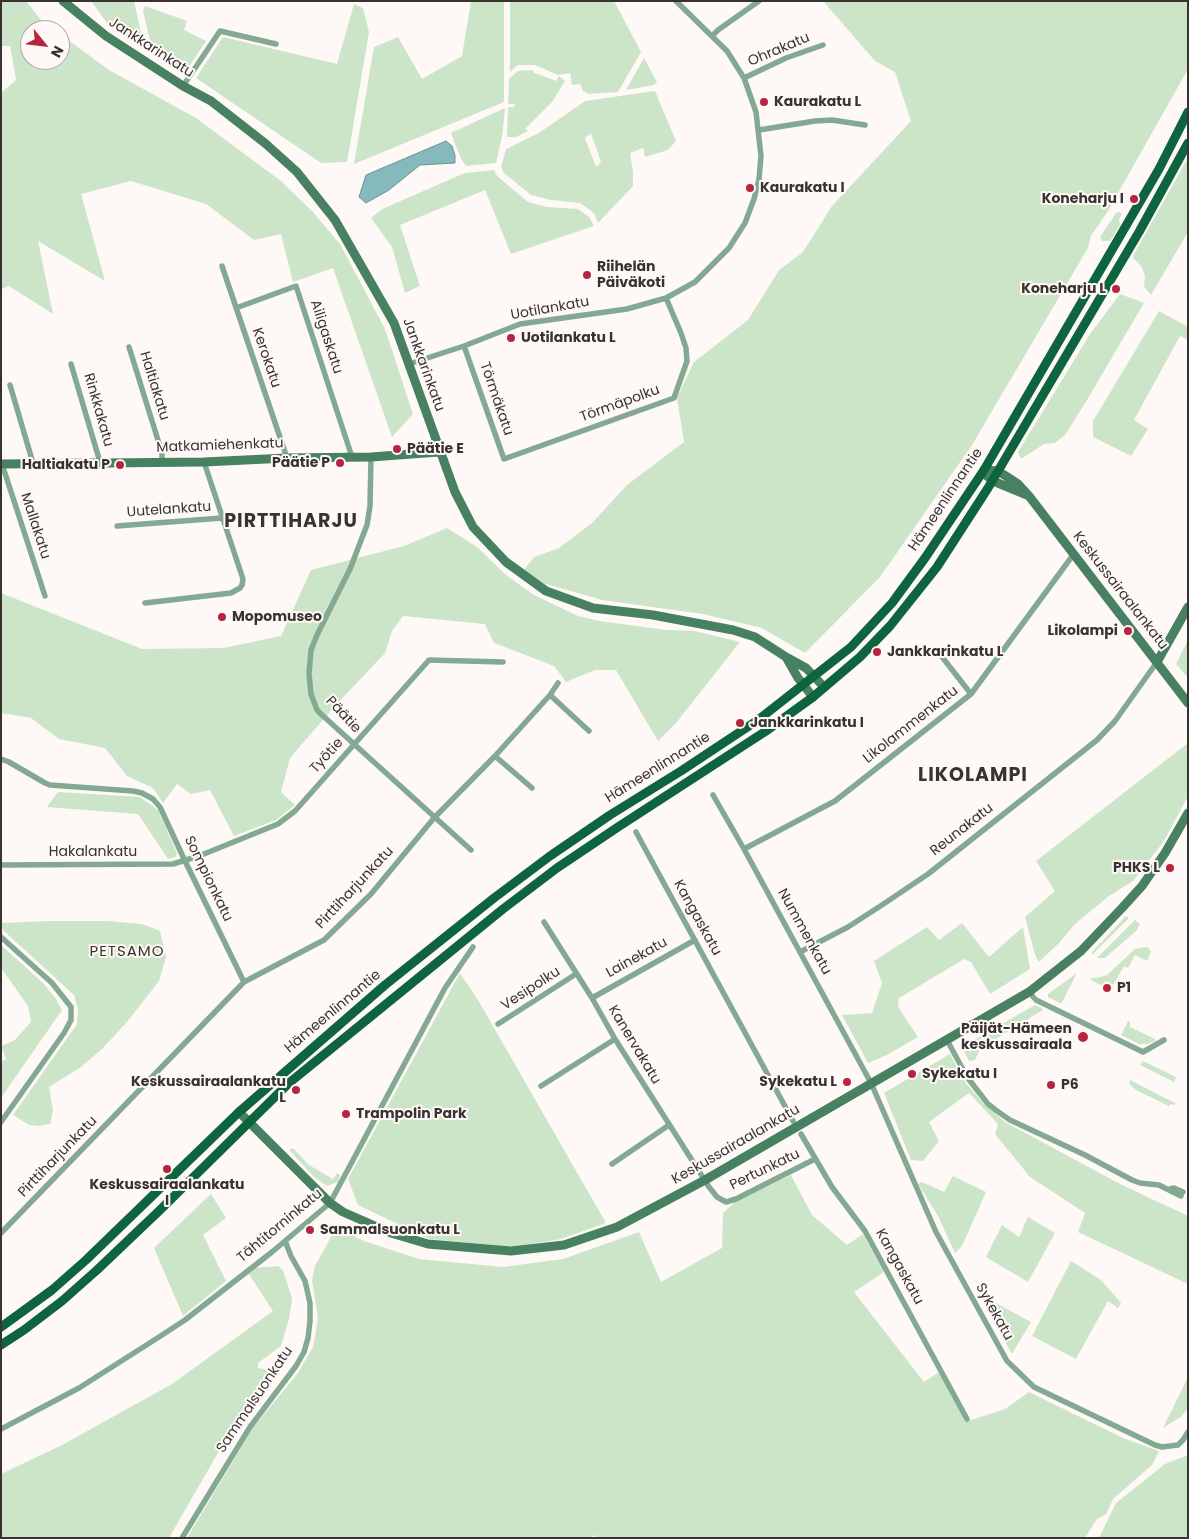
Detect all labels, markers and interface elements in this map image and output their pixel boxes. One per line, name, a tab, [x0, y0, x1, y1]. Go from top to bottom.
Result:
street label: Jankkarinkatu	[105, 14, 197, 82]
north arrow	[20, 20, 70, 70]
street label: Ohrakatu	[746, 29, 812, 71]
text: N	[46, 42, 69, 61]
place label: Kaurakatu L	[774, 94, 861, 110]
marker: Kaurakatu L	[758, 96, 770, 108]
place label: Kaurakatu I	[760, 180, 845, 196]
marker: Kaurakatu I	[744, 182, 756, 194]
place label: Koneharju I	[1042, 191, 1124, 207]
marker: Koneharju I	[1128, 193, 1140, 205]
place label: Riihelän Päiväkoti	[597, 259, 665, 292]
marker: Riihelän Päiväkoti	[581, 269, 593, 281]
place label: Koneharju L	[1021, 281, 1106, 297]
marker: Koneharju L	[1110, 283, 1122, 295]
street label: Uotilankatu	[509, 294, 591, 324]
street label: Ailigaskatu	[306, 298, 346, 376]
street label: Jankkarinkatu	[398, 316, 448, 414]
street label: Kerokatu	[248, 326, 284, 390]
place label: Uotilankatu L	[521, 330, 616, 346]
marker: Uotilankatu L	[505, 332, 517, 344]
street label: Haltiakatu	[136, 349, 172, 423]
street label: Törmäkatu	[476, 360, 516, 438]
street label: Rinkkakatu	[80, 371, 116, 449]
street label: Törmäpolku	[578, 382, 662, 426]
street label: Matkamiehenkatu	[156, 435, 284, 457]
place label: Päätie E	[407, 441, 464, 457]
marker: Päätie E	[391, 443, 403, 455]
street label: Hämeenlinnantie	[905, 445, 987, 555]
place label: Päätie P	[272, 455, 330, 471]
place label: Haltiakatu P	[22, 457, 110, 473]
marker: Päätie P	[334, 457, 346, 469]
marker: Haltiakatu P	[114, 459, 126, 471]
street label: Mallakatu	[16, 491, 54, 561]
street label: Uutelankatu	[126, 499, 212, 521]
district label: PIRTTIHARJU	[223, 511, 359, 533]
street label: Keskussairaalankatu	[1069, 529, 1171, 653]
place label: Mopomuseo	[232, 609, 322, 625]
marker: Mopomuseo	[216, 611, 228, 623]
place label: Likolampi	[1048, 623, 1118, 639]
marker: Likolampi	[1122, 625, 1134, 637]
place label: Jankkarinkatu L	[887, 644, 1003, 660]
marker: Jankkarinkatu L	[871, 646, 883, 658]
street label: Likolammenkatu	[860, 683, 962, 767]
street label: Päätie	[322, 693, 364, 737]
place label: Jankkarinkatu I	[750, 715, 864, 731]
marker: Jankkarinkatu I	[734, 717, 746, 729]
street label: Hämeenlinnantie	[603, 729, 713, 807]
street label: Työtie	[307, 735, 347, 777]
district label: LIKOLAMPI	[917, 765, 1029, 787]
street label: Reunakatu	[927, 800, 997, 860]
street label: Sompionkatu	[180, 833, 236, 925]
street label: Pirttiharjunkatu	[313, 843, 397, 933]
street label: Hakalankatu	[49, 844, 137, 860]
place label: PHKS L	[1113, 860, 1160, 876]
marker: PHKS L	[1164, 862, 1176, 874]
street label: Kangaskatu	[669, 877, 725, 959]
street label: Nummenkatu	[773, 886, 835, 978]
street label: Lainekatu	[603, 934, 671, 982]
district label: PETSAMO	[89, 943, 165, 961]
street label: Vesipolku	[498, 964, 564, 1014]
street label: Hämeenlinnantie	[282, 967, 384, 1057]
place label: P1	[1117, 980, 1131, 996]
marker: P1	[1101, 982, 1113, 994]
street label: Kanervakatu	[604, 1003, 664, 1087]
place label: Päijät-Hämeen keskussairaala	[961, 1021, 1072, 1054]
marker: Päijät-Hämeen keskussairaala	[1076, 1030, 1090, 1044]
place label: Sykekatu I	[922, 1066, 997, 1082]
marker: Sykekatu I	[906, 1068, 918, 1080]
place label: Keskussairaalankatu L	[131, 1074, 286, 1106]
place label: Sykekatu L	[759, 1074, 837, 1090]
marker: Sykekatu L	[841, 1076, 853, 1088]
place label: P6	[1061, 1077, 1079, 1093]
marker: P6	[1045, 1079, 1057, 1091]
marker: Keskussairaalankatu L	[290, 1084, 302, 1096]
street label: Keskussairaalankatu	[669, 1102, 803, 1188]
place label: Trampolin Park	[356, 1106, 467, 1122]
marker: Trampolin Park	[340, 1108, 352, 1120]
street label: Pirttiharjunkatu	[15, 1113, 101, 1201]
street label: Pertunkatu	[727, 1146, 803, 1194]
marker: Keskussairaalankatu I	[161, 1163, 173, 1175]
place label: Keskussairaalankatu I	[90, 1177, 244, 1210]
street label: Tähtitorninkatu	[234, 1186, 326, 1266]
place label: Sammalsuonkatu L	[320, 1222, 460, 1238]
marker: Sammalsuonkatu L	[304, 1224, 316, 1236]
street label: Kangaskatu	[871, 1226, 927, 1308]
street label: Sykekatu	[971, 1280, 1017, 1344]
street label: Sammalsuonkatu	[213, 1344, 297, 1456]

